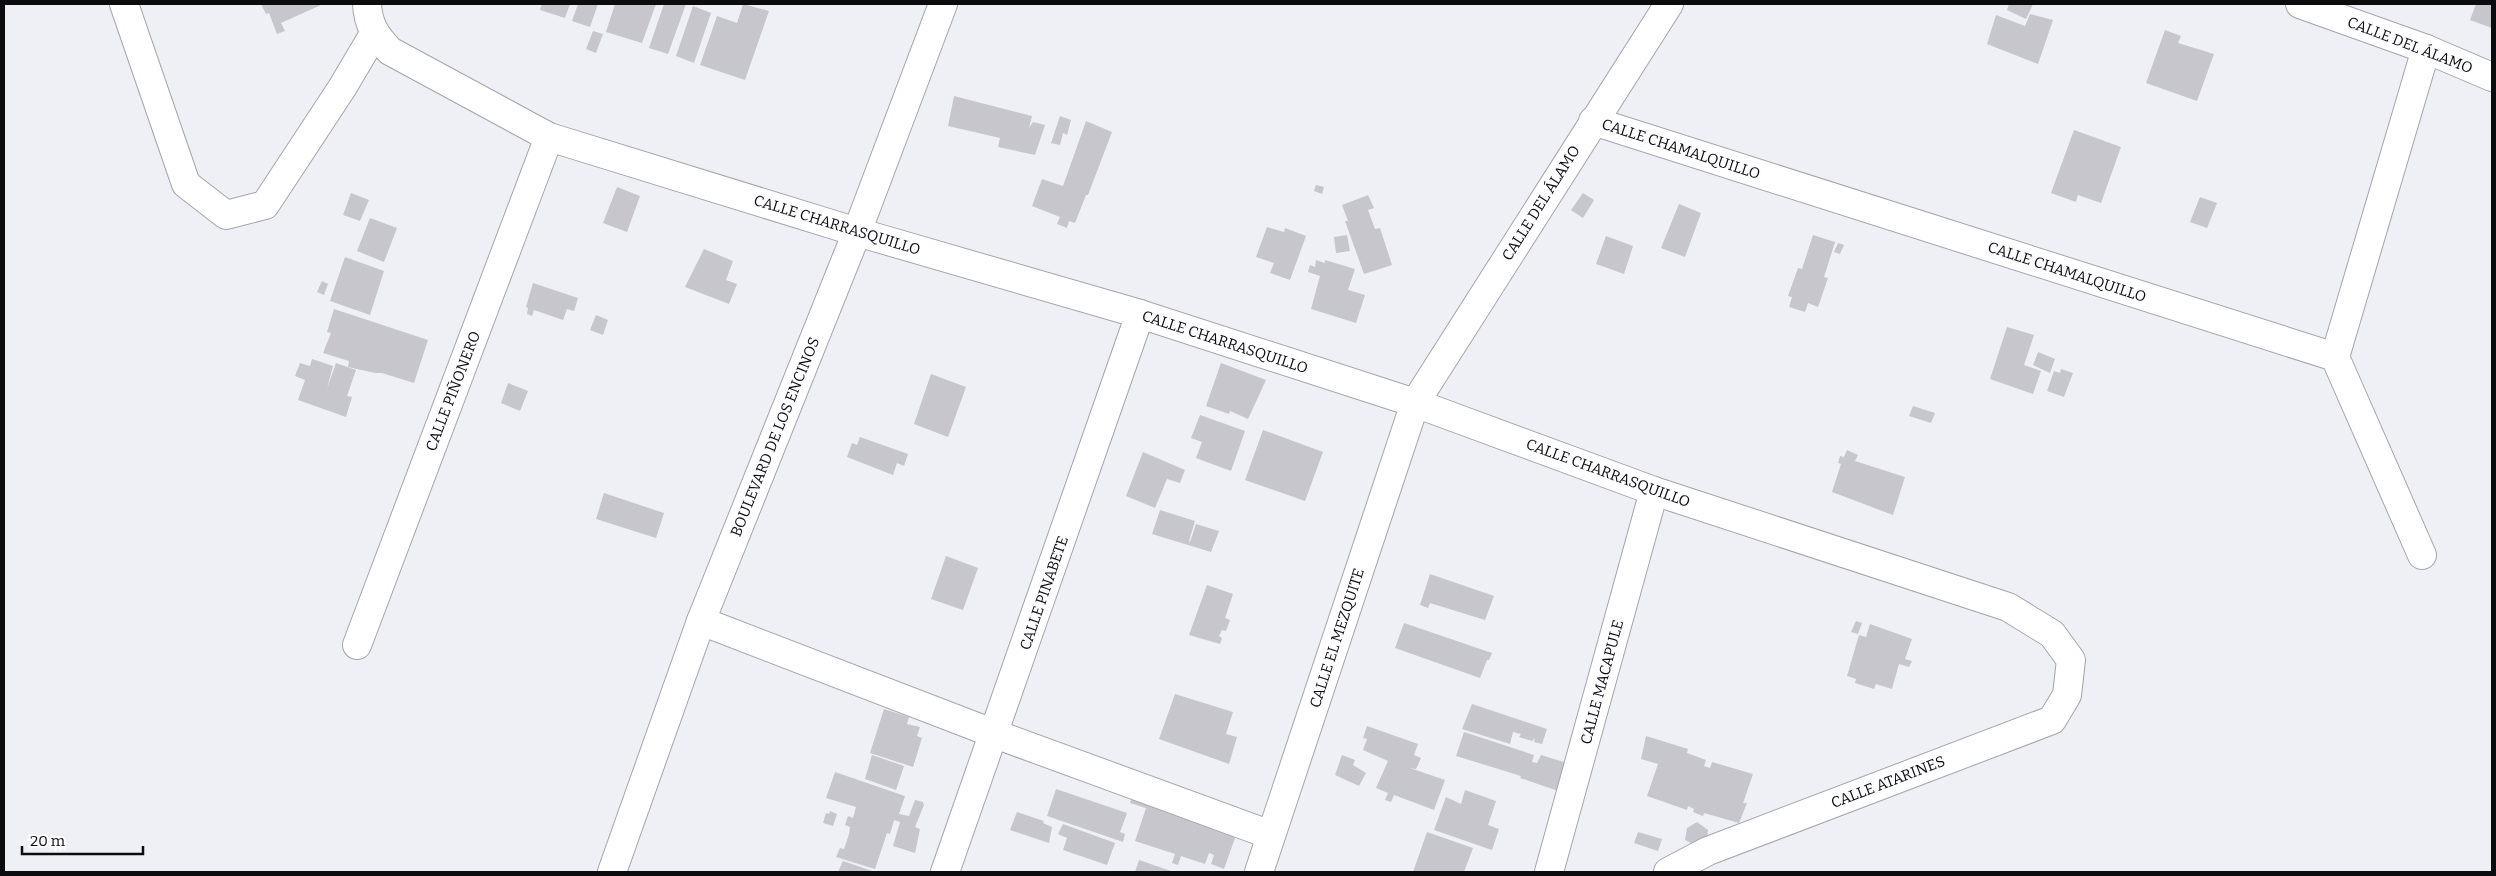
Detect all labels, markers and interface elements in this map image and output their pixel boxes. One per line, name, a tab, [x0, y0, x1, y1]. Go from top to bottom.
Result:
street label: CALLE DEL ÁLAMO	[2345, 13, 2475, 77]
street label: CALLE CHAMALQUILLO	[1600, 115, 1762, 183]
street label: CALLE DEL ÁLAMO	[1498, 142, 1584, 264]
street label: CALLE CHARRASQUILLO	[752, 191, 922, 259]
street label: CALLE CHAMALQUILLO	[1986, 238, 2148, 306]
street label: CALLE CHARRASQUILLO	[1140, 307, 1310, 377]
street label: CALLE PIÑONERO	[422, 328, 484, 454]
street label: BOULEVARD DE LOS ENCINOS	[727, 335, 823, 539]
street label: CALLE CHARRASQUILLO	[1524, 435, 1692, 511]
street label: CALLE PINABETE	[1016, 534, 1072, 652]
street label: CALLE EL MEZQUITE	[1306, 566, 1368, 710]
street label: CALLE MACAPULE	[1577, 618, 1627, 746]
street label: CALLE ATARINES	[1828, 752, 1948, 812]
scale bar	[22, 824, 144, 856]
text: 20 m	[30, 832, 66, 850]

